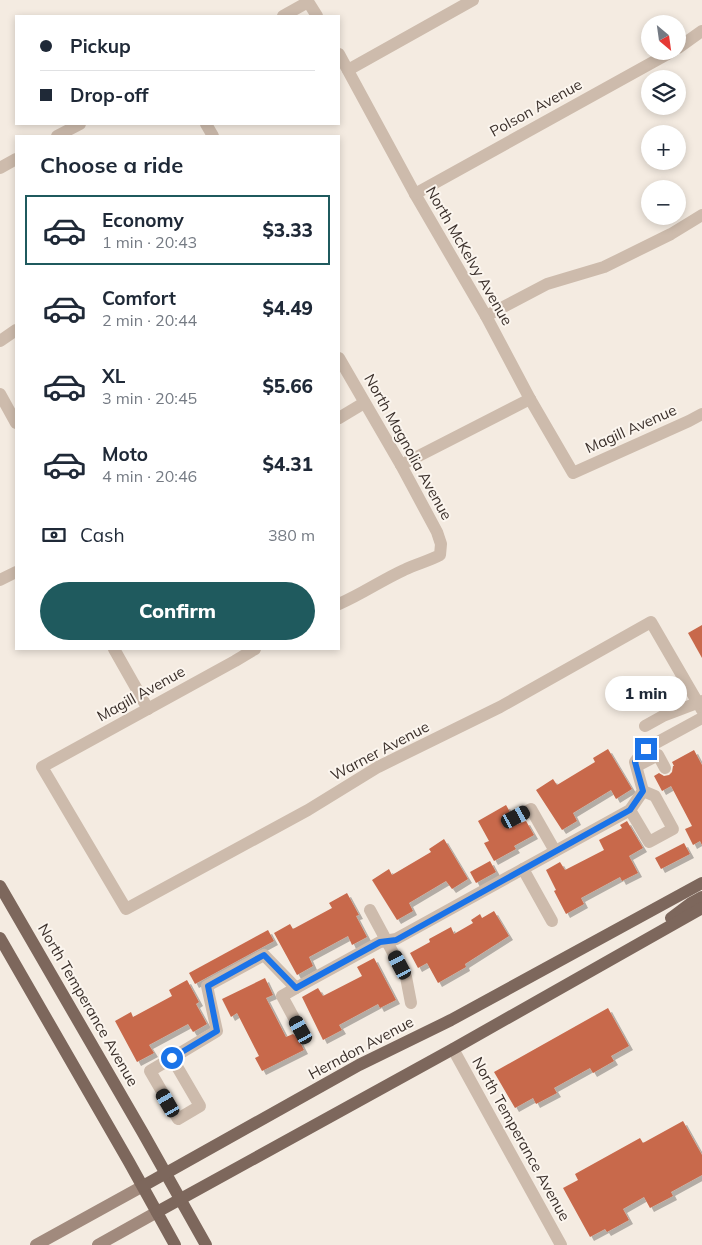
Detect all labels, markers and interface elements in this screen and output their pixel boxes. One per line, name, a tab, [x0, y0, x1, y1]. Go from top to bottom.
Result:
north arrow	[641, 15, 686, 60]
map controls	[641, 15, 686, 225]
text: Pickup	[70, 34, 131, 58]
button: layers	[641, 70, 686, 115]
street label: Polson Avenue	[486, 74, 585, 141]
text: Drop-off	[70, 83, 148, 107]
button: +	[641, 125, 686, 170]
text: Choose a ride	[40, 151, 183, 179]
button: −	[641, 180, 686, 225]
street label: North McKelvy Avenue	[422, 183, 517, 329]
icon: car	[42, 208, 87, 253]
text: Economy	[102, 208, 184, 232]
text: $3.33	[262, 218, 313, 242]
text: 1 min · 20:43	[102, 232, 197, 252]
icon: car	[42, 286, 87, 331]
text: Comfort	[102, 286, 176, 310]
text: $4.49	[262, 296, 313, 320]
text: 2 min · 20:44	[102, 310, 197, 330]
icon: car	[42, 364, 87, 409]
text: XL	[102, 364, 125, 388]
street label: North Magnolia Avenue	[360, 370, 457, 523]
text: $5.66	[262, 374, 313, 398]
text: 3 min · 20:45	[102, 388, 197, 408]
street label: Magill Avenue	[582, 400, 679, 457]
icon: car	[42, 442, 87, 487]
text: Moto	[102, 442, 148, 466]
text: $4.31	[262, 452, 313, 476]
text: 4 min · 20:46	[102, 466, 197, 486]
icon: cash	[40, 521, 68, 549]
text: Cash	[80, 523, 125, 547]
text: 380 m	[268, 525, 315, 545]
button: Confirm	[40, 582, 315, 640]
street label: Magill Avenue	[93, 662, 188, 726]
callout: 1 min	[605, 676, 687, 712]
text: 1 min	[625, 683, 667, 703]
street label: Warner Avenue	[327, 717, 432, 784]
route end	[635, 738, 657, 760]
car	[499, 803, 532, 831]
street label: North Temperance Avenue	[34, 920, 143, 1089]
car	[386, 948, 413, 982]
street label: Herndon Avenue	[305, 1012, 417, 1083]
car	[287, 1013, 314, 1047]
route start	[161, 1047, 183, 1069]
street label: North Temperance Avenue	[468, 1053, 575, 1224]
car	[154, 1086, 181, 1120]

